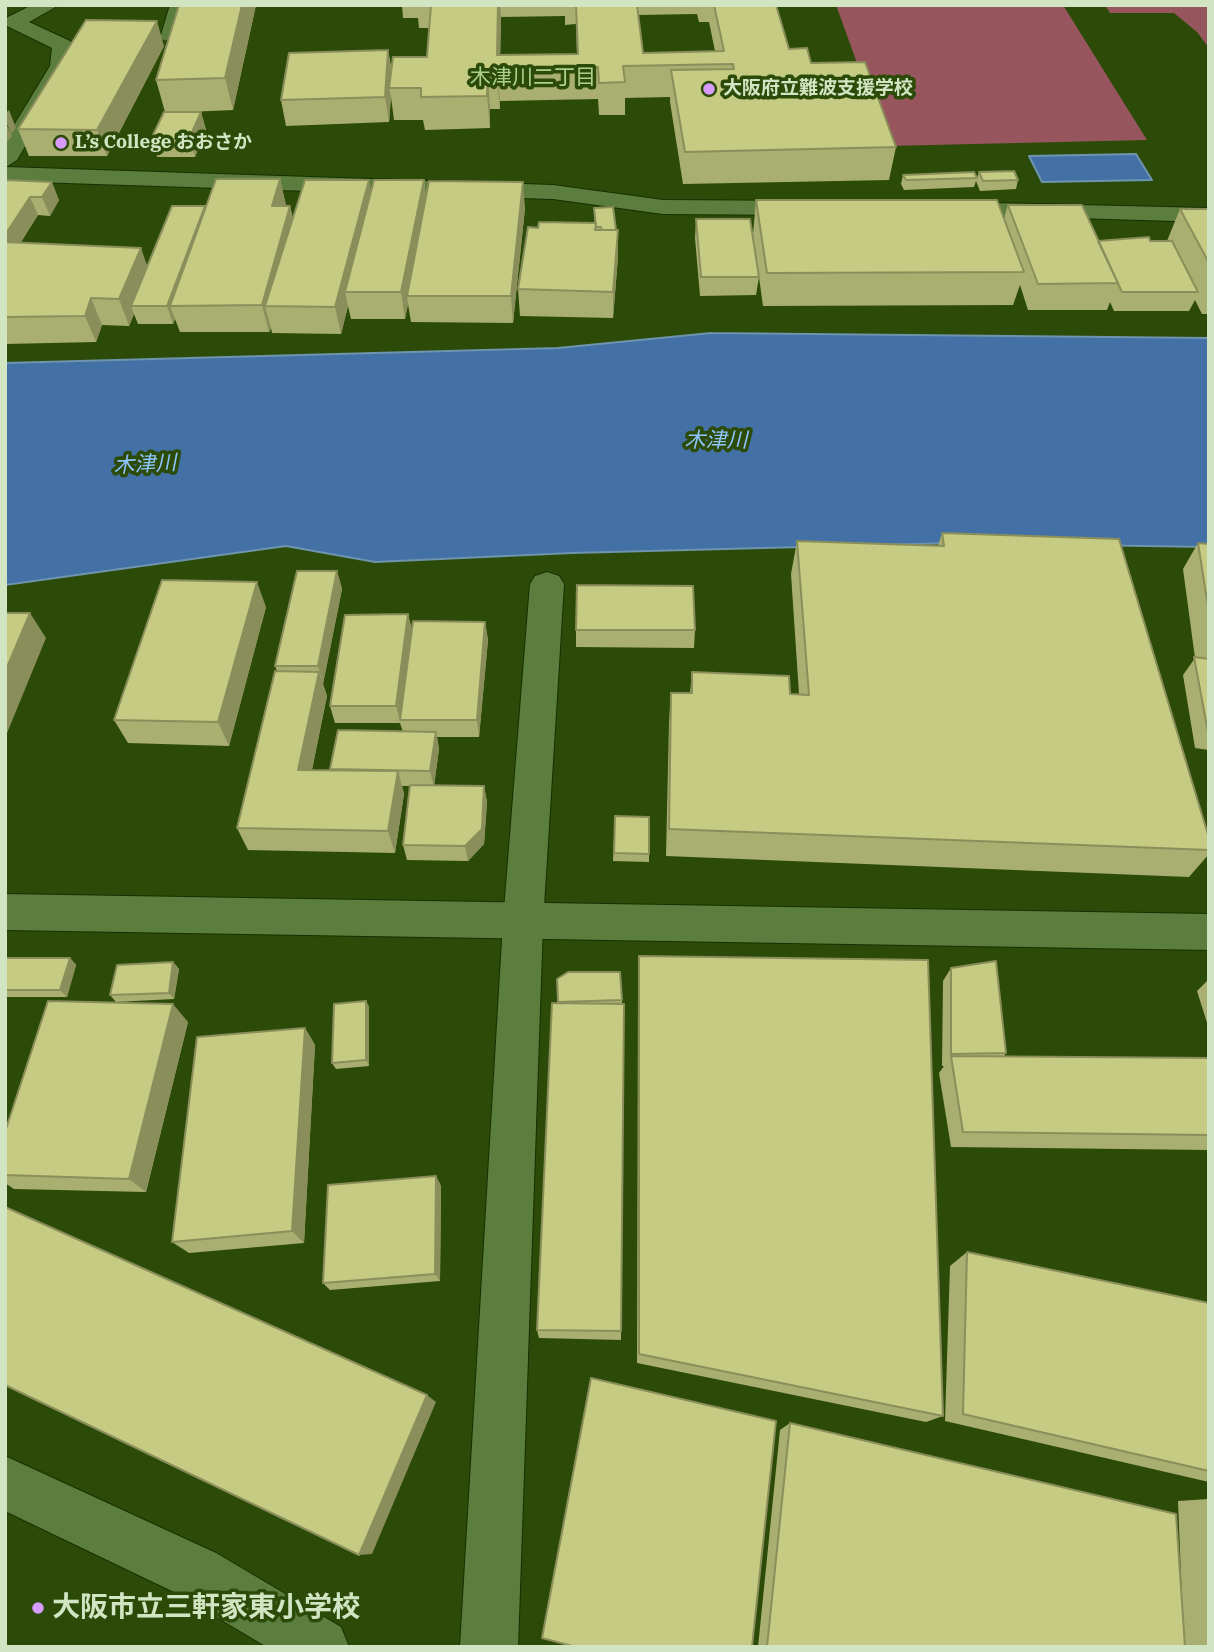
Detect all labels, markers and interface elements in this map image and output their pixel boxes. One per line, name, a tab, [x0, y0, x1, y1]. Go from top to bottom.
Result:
district label: 木津川二丁目	[470, 65, 596, 91]
place label: 大阪府立難波支援学校	[723, 78, 913, 100]
marker: 大阪府立難波支援学校	[701, 81, 717, 97]
place label: L’s College おおさか	[75, 132, 252, 154]
marker: L’s College おおさか	[53, 135, 69, 151]
water label: 木津川	[685, 428, 747, 454]
water label: 木津川	[113, 451, 177, 479]
place label: 大阪市立三軒家東小学校	[52, 1591, 360, 1625]
marker: 大阪市立三軒家東小学校	[30, 1600, 46, 1616]

